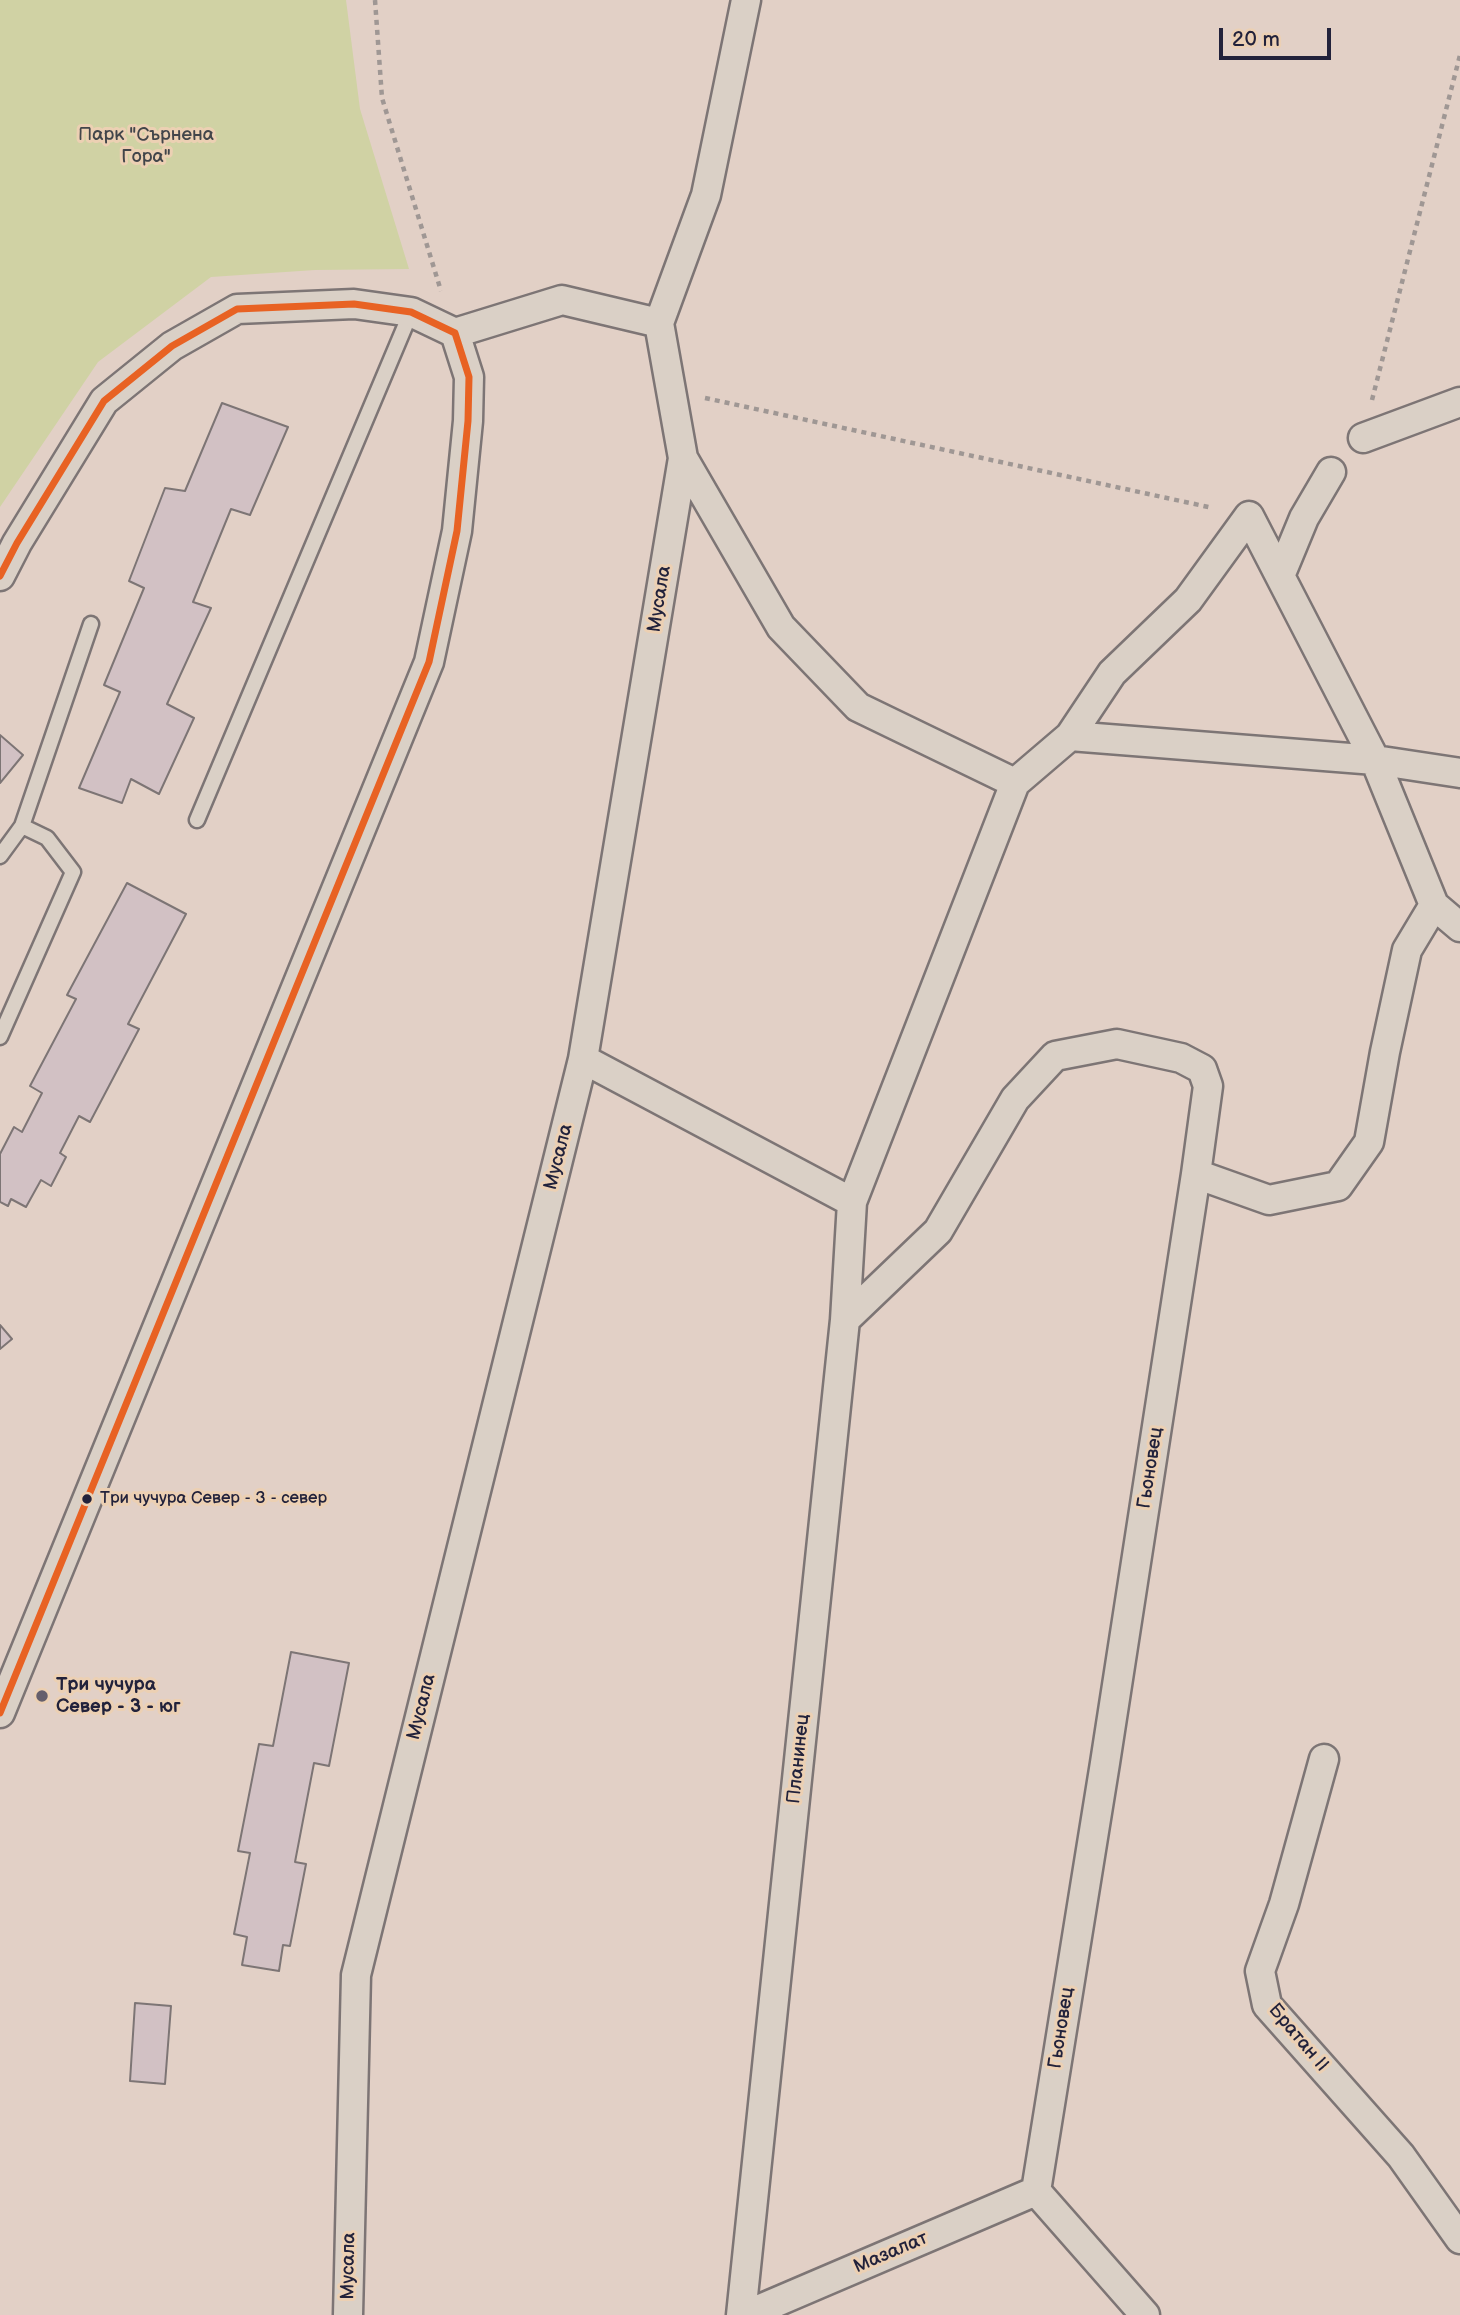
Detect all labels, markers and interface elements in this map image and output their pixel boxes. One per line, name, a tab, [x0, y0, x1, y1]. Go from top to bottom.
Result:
scale bar	[1222, 14, 1334, 58]
text: 20 m	[1232, 27, 1280, 52]
park label: Парк "Сърнена Гора"	[78, 124, 214, 168]
street label: Мусала	[643, 564, 677, 634]
street label: Мусала	[540, 1122, 578, 1192]
street label: Гьоновец	[1133, 1426, 1169, 1510]
place label: Три чучура Север - 3 - север	[100, 1489, 327, 1509]
marker: Три чучура Север - 3 - север	[80, 1492, 94, 1506]
street label: Мусала	[403, 1672, 441, 1742]
place label: Три чучура Север - 3 - юг	[56, 1674, 181, 1718]
marker: Три чучура Север - 3 - юг	[34, 1688, 50, 1704]
street label: Планинец	[783, 1713, 815, 1805]
street label: Гьоновец	[1044, 1986, 1080, 2070]
street label: Братан ІІ	[1263, 1999, 1333, 2077]
street label: Мазалат	[850, 2227, 932, 2279]
street label: Мусала	[337, 2232, 361, 2300]

